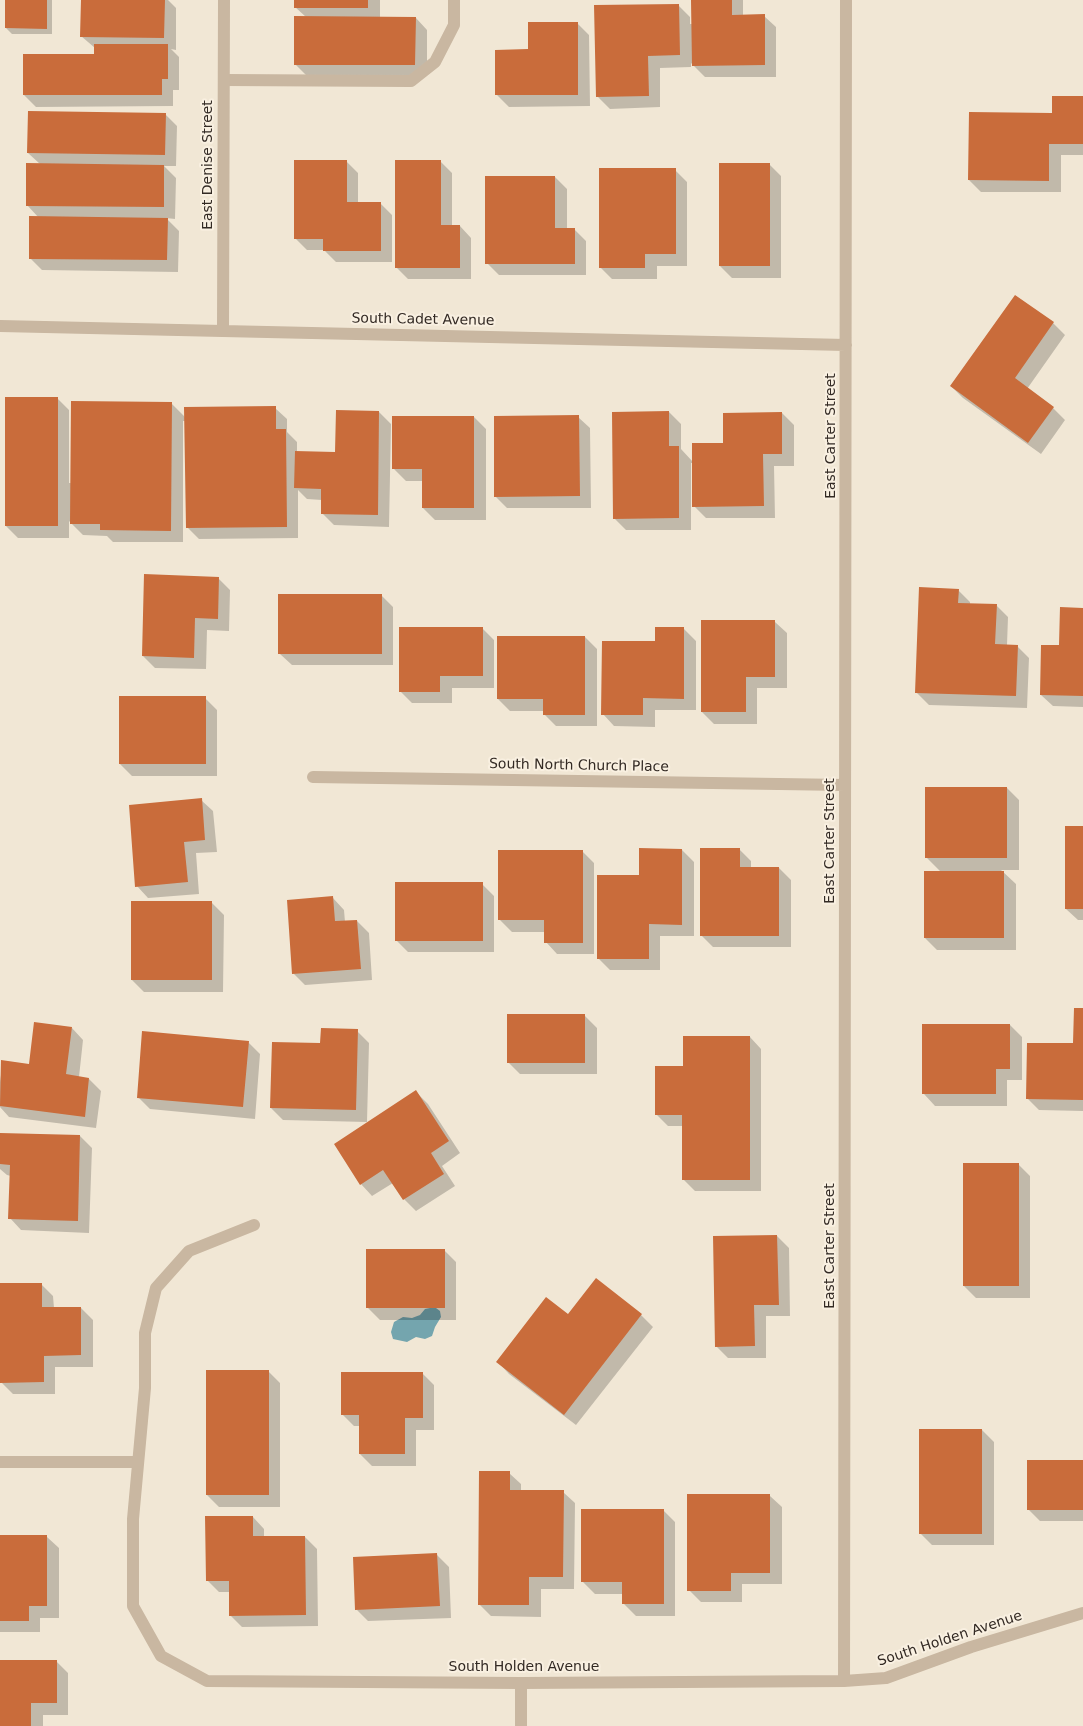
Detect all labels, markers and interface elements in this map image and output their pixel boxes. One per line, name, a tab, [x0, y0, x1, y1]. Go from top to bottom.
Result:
street label: East Denise Street	[200, 100, 216, 230]
street label: South Cadet Avenue	[351, 310, 495, 330]
street label: East Carter Street	[823, 373, 839, 499]
street label: South North Church Place	[489, 756, 669, 776]
street label: East Carter Street	[822, 778, 838, 904]
street label: East Carter Street	[822, 1183, 838, 1309]
street label: South Holden Avenue	[876, 1608, 1024, 1670]
street label: South Holden Avenue	[449, 1659, 599, 1675]

